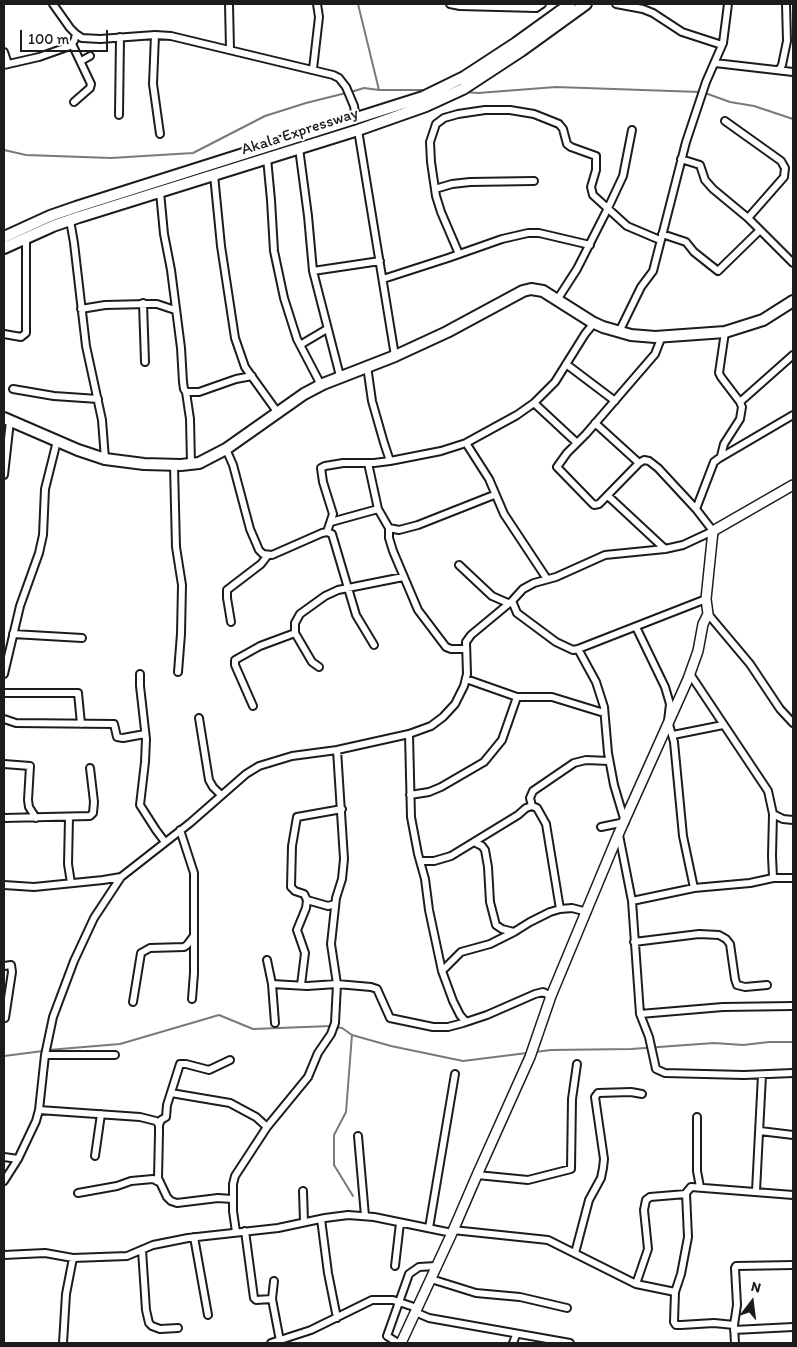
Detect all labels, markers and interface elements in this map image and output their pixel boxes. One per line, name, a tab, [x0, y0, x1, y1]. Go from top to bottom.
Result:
scale bar	[22, 20, 110, 52]
text: 100 m	[28, 30, 69, 48]
street label: Akala Expressway	[239, 104, 361, 160]
north arrow	[727, 1277, 777, 1327]
text: N	[749, 1278, 763, 1296]

